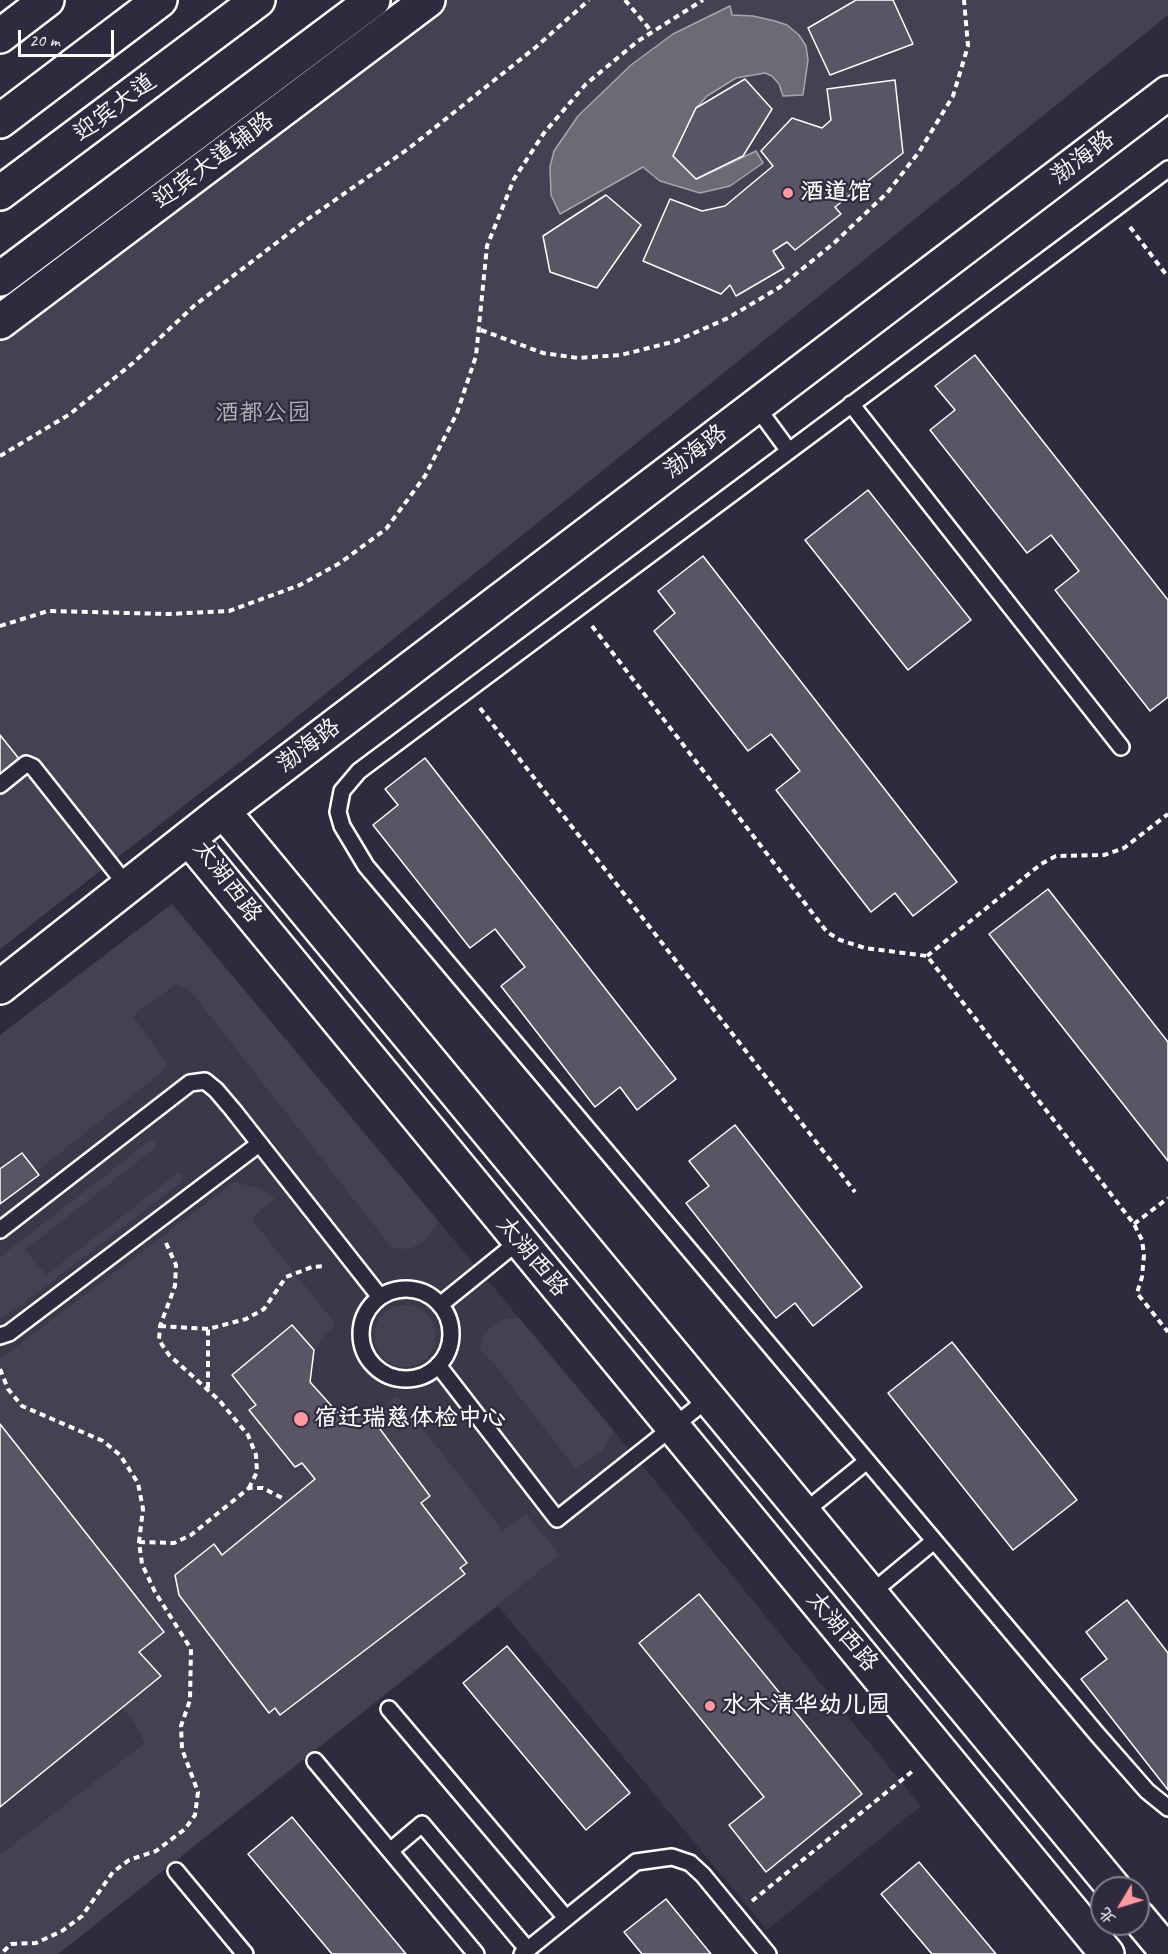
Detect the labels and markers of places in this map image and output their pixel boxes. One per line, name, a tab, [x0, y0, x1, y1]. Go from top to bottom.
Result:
place label: 酒道馆	[800, 179, 872, 207]
marker: 酒道馆	[781, 186, 795, 200]
place label: 宿迁瑞慈体检中心	[314, 1405, 506, 1433]
marker: 宿迁瑞慈体检中心	[292, 1410, 310, 1428]
place label: 水木清华幼儿园	[722, 1692, 890, 1720]
marker: 水木清华幼儿园	[703, 1699, 717, 1713]

